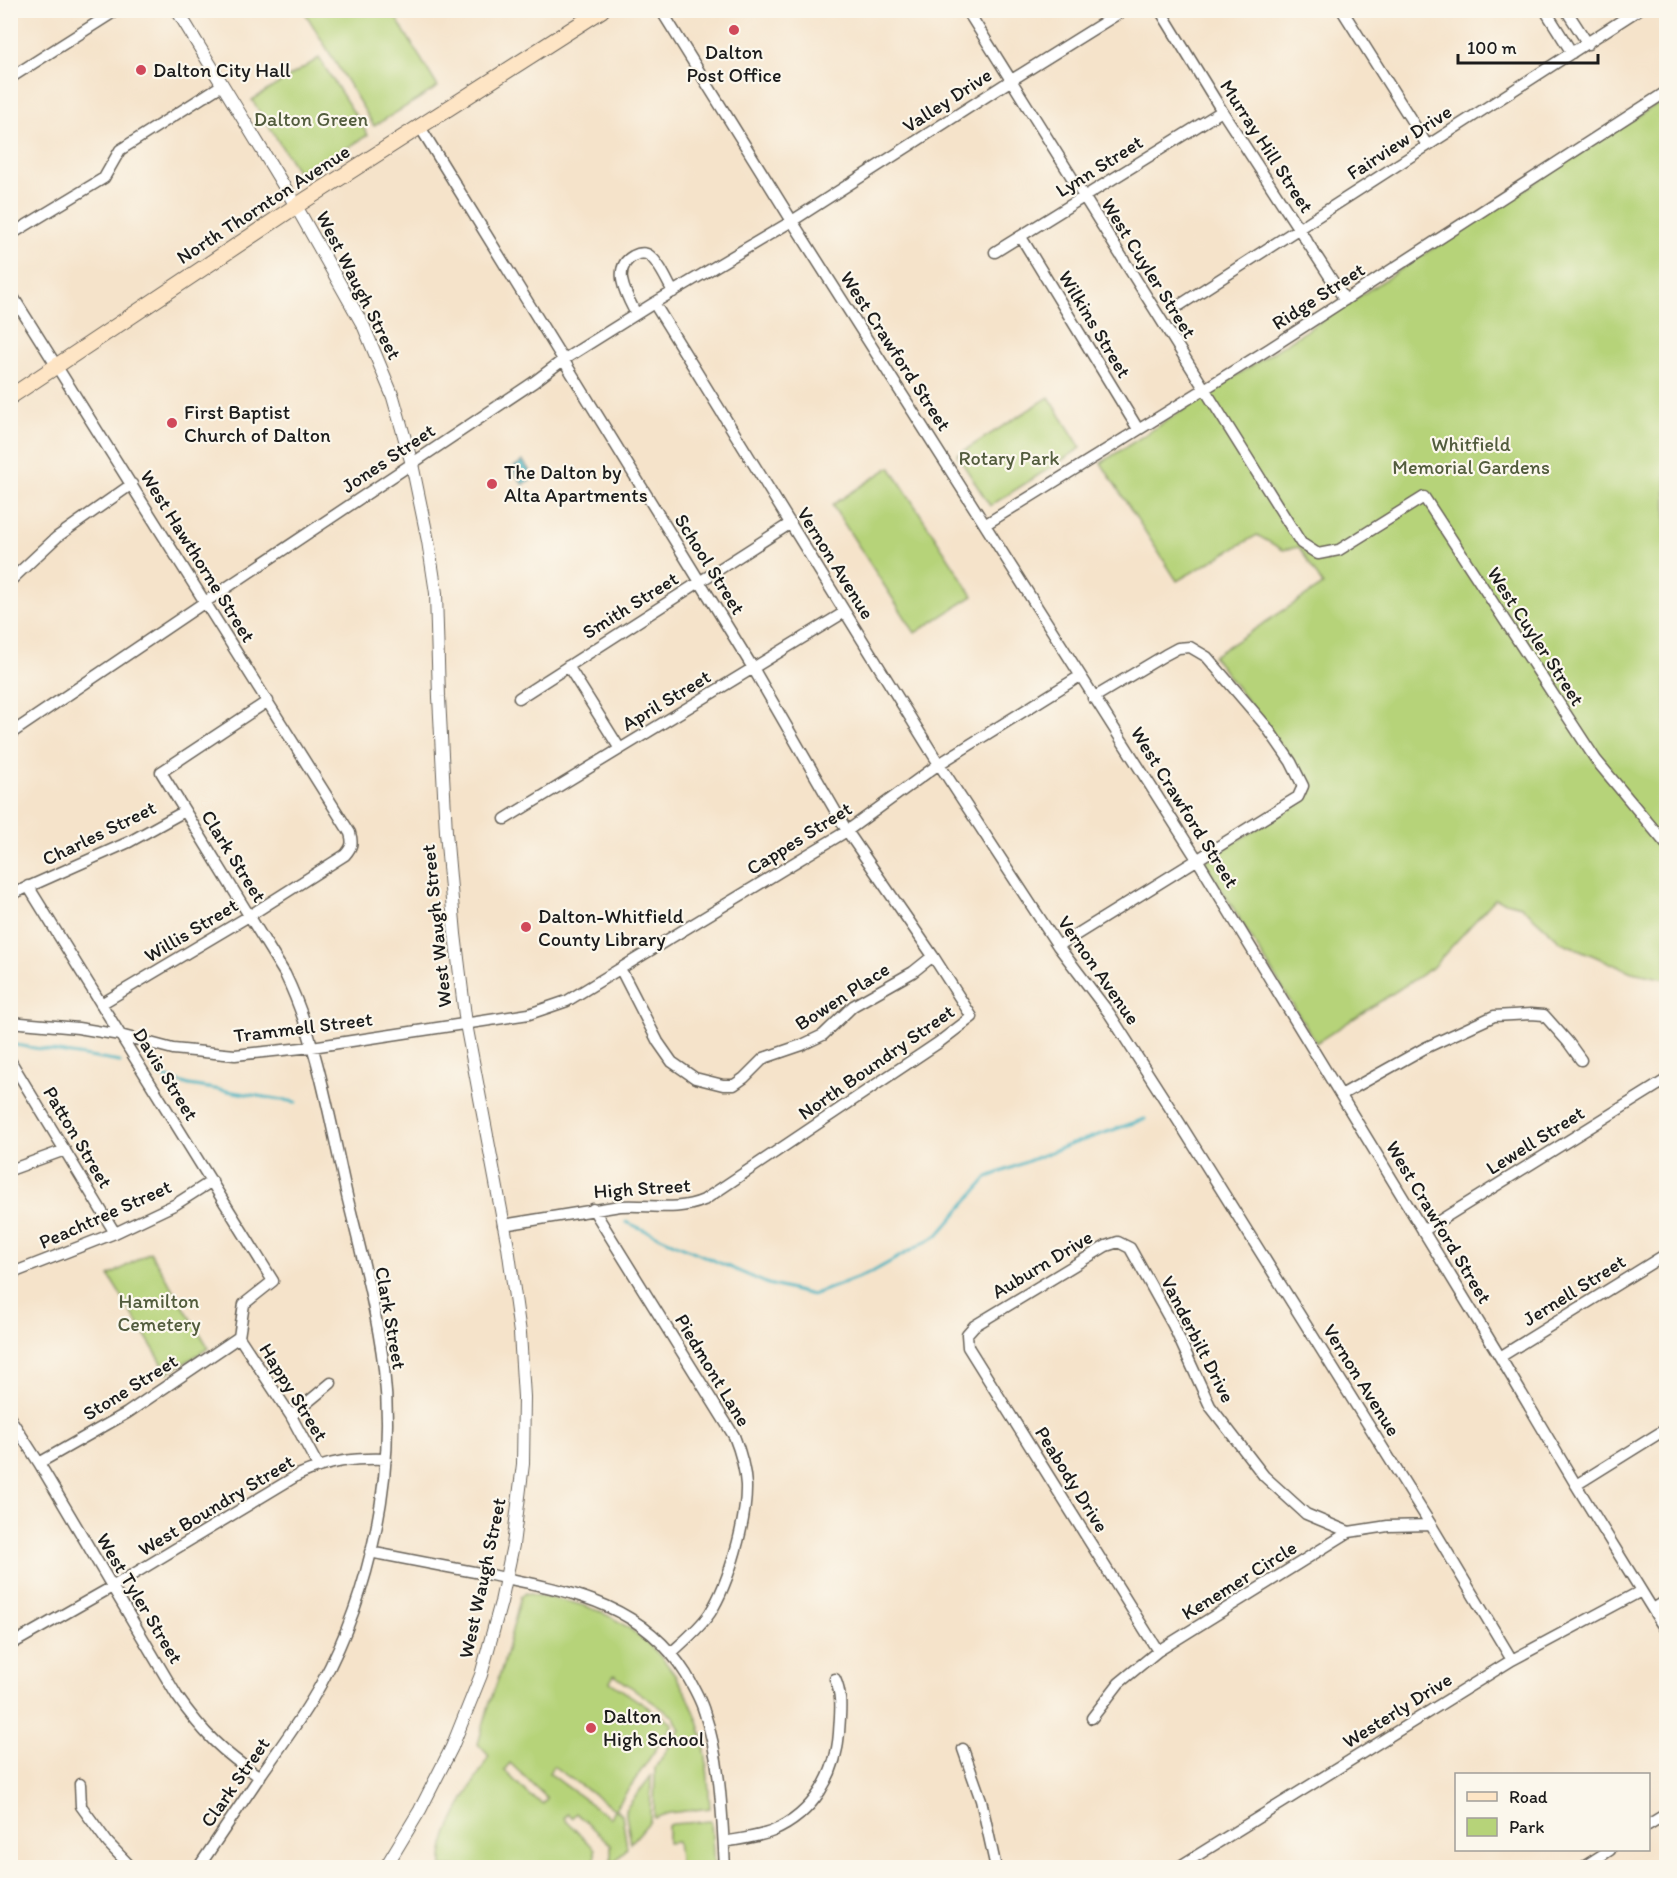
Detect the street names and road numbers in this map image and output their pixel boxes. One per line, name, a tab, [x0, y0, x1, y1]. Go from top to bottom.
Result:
street label: Valley Drive	[898, 62, 996, 138]
street label: Murray Hill Street	[1215, 75, 1319, 218]
street label: Fairview Drive	[1342, 99, 1456, 185]
street label: Lynn Street	[1051, 130, 1147, 202]
street label: North Thornton Avenue	[172, 139, 354, 269]
street label: West Cuyler Street	[1096, 194, 1202, 343]
street label: West Waugh Street	[311, 207, 407, 363]
street label: Ridge Street	[1267, 257, 1369, 335]
street label: Wilkins Street	[1054, 266, 1136, 382]
street label: West Crawford Street	[835, 267, 957, 435]
street label: Jones Street	[337, 418, 440, 498]
street label: West Hawthorne Street	[135, 465, 261, 647]
street label: Vernon Avenue	[792, 502, 880, 624]
street label: School Street	[670, 509, 750, 619]
street label: West Cuyler Street	[1482, 562, 1590, 710]
street label: Smith Street	[578, 566, 682, 644]
street label: April Street	[617, 664, 715, 736]
street label: West Crawford Street	[1126, 722, 1244, 892]
street label: Charles Street	[38, 795, 160, 871]
street label: Cappes Street	[742, 796, 856, 880]
street label: Clark Street	[196, 805, 272, 907]
street label: West Waugh Street	[416, 843, 456, 1009]
street label: Willis Street	[140, 893, 242, 967]
street label: Vernon Avenue	[1053, 911, 1145, 1029]
street label: Bowen Place	[790, 957, 894, 1035]
street label: North Boundry Street	[793, 999, 959, 1125]
street label: Trammell Street	[232, 1007, 374, 1047]
street label: Davis Street	[128, 1023, 204, 1125]
street label: Patton Street	[38, 1082, 118, 1192]
street label: Lewell Street	[1481, 1100, 1589, 1180]
street label: West Crawford Street	[1381, 1136, 1497, 1308]
street label: High Street	[593, 1173, 692, 1203]
street label: Peachtree Street	[35, 1174, 175, 1254]
street label: Auburn Drive	[987, 1224, 1097, 1304]
street label: Jernell Street	[1518, 1249, 1630, 1331]
street label: Clark Street	[370, 1265, 412, 1371]
street label: Vanderbilt Drive	[1156, 1272, 1240, 1406]
street label: Piedmont Lane	[670, 1309, 756, 1431]
street label: Vernon Avenue	[1318, 1319, 1406, 1441]
street label: Happy Street	[254, 1338, 334, 1446]
street label: Stone Street	[78, 1348, 182, 1426]
street label: Peabody Drive	[1030, 1422, 1114, 1536]
street label: West Boundry Street	[134, 1449, 298, 1561]
street label: West Waugh Street	[453, 1495, 511, 1661]
street label: West Tyler Street	[92, 1528, 189, 1668]
street label: Kenemer Circle	[1177, 1535, 1301, 1625]
street label: Westerly Drive	[1338, 1667, 1456, 1753]
street label: Clark Street	[195, 1732, 275, 1832]

